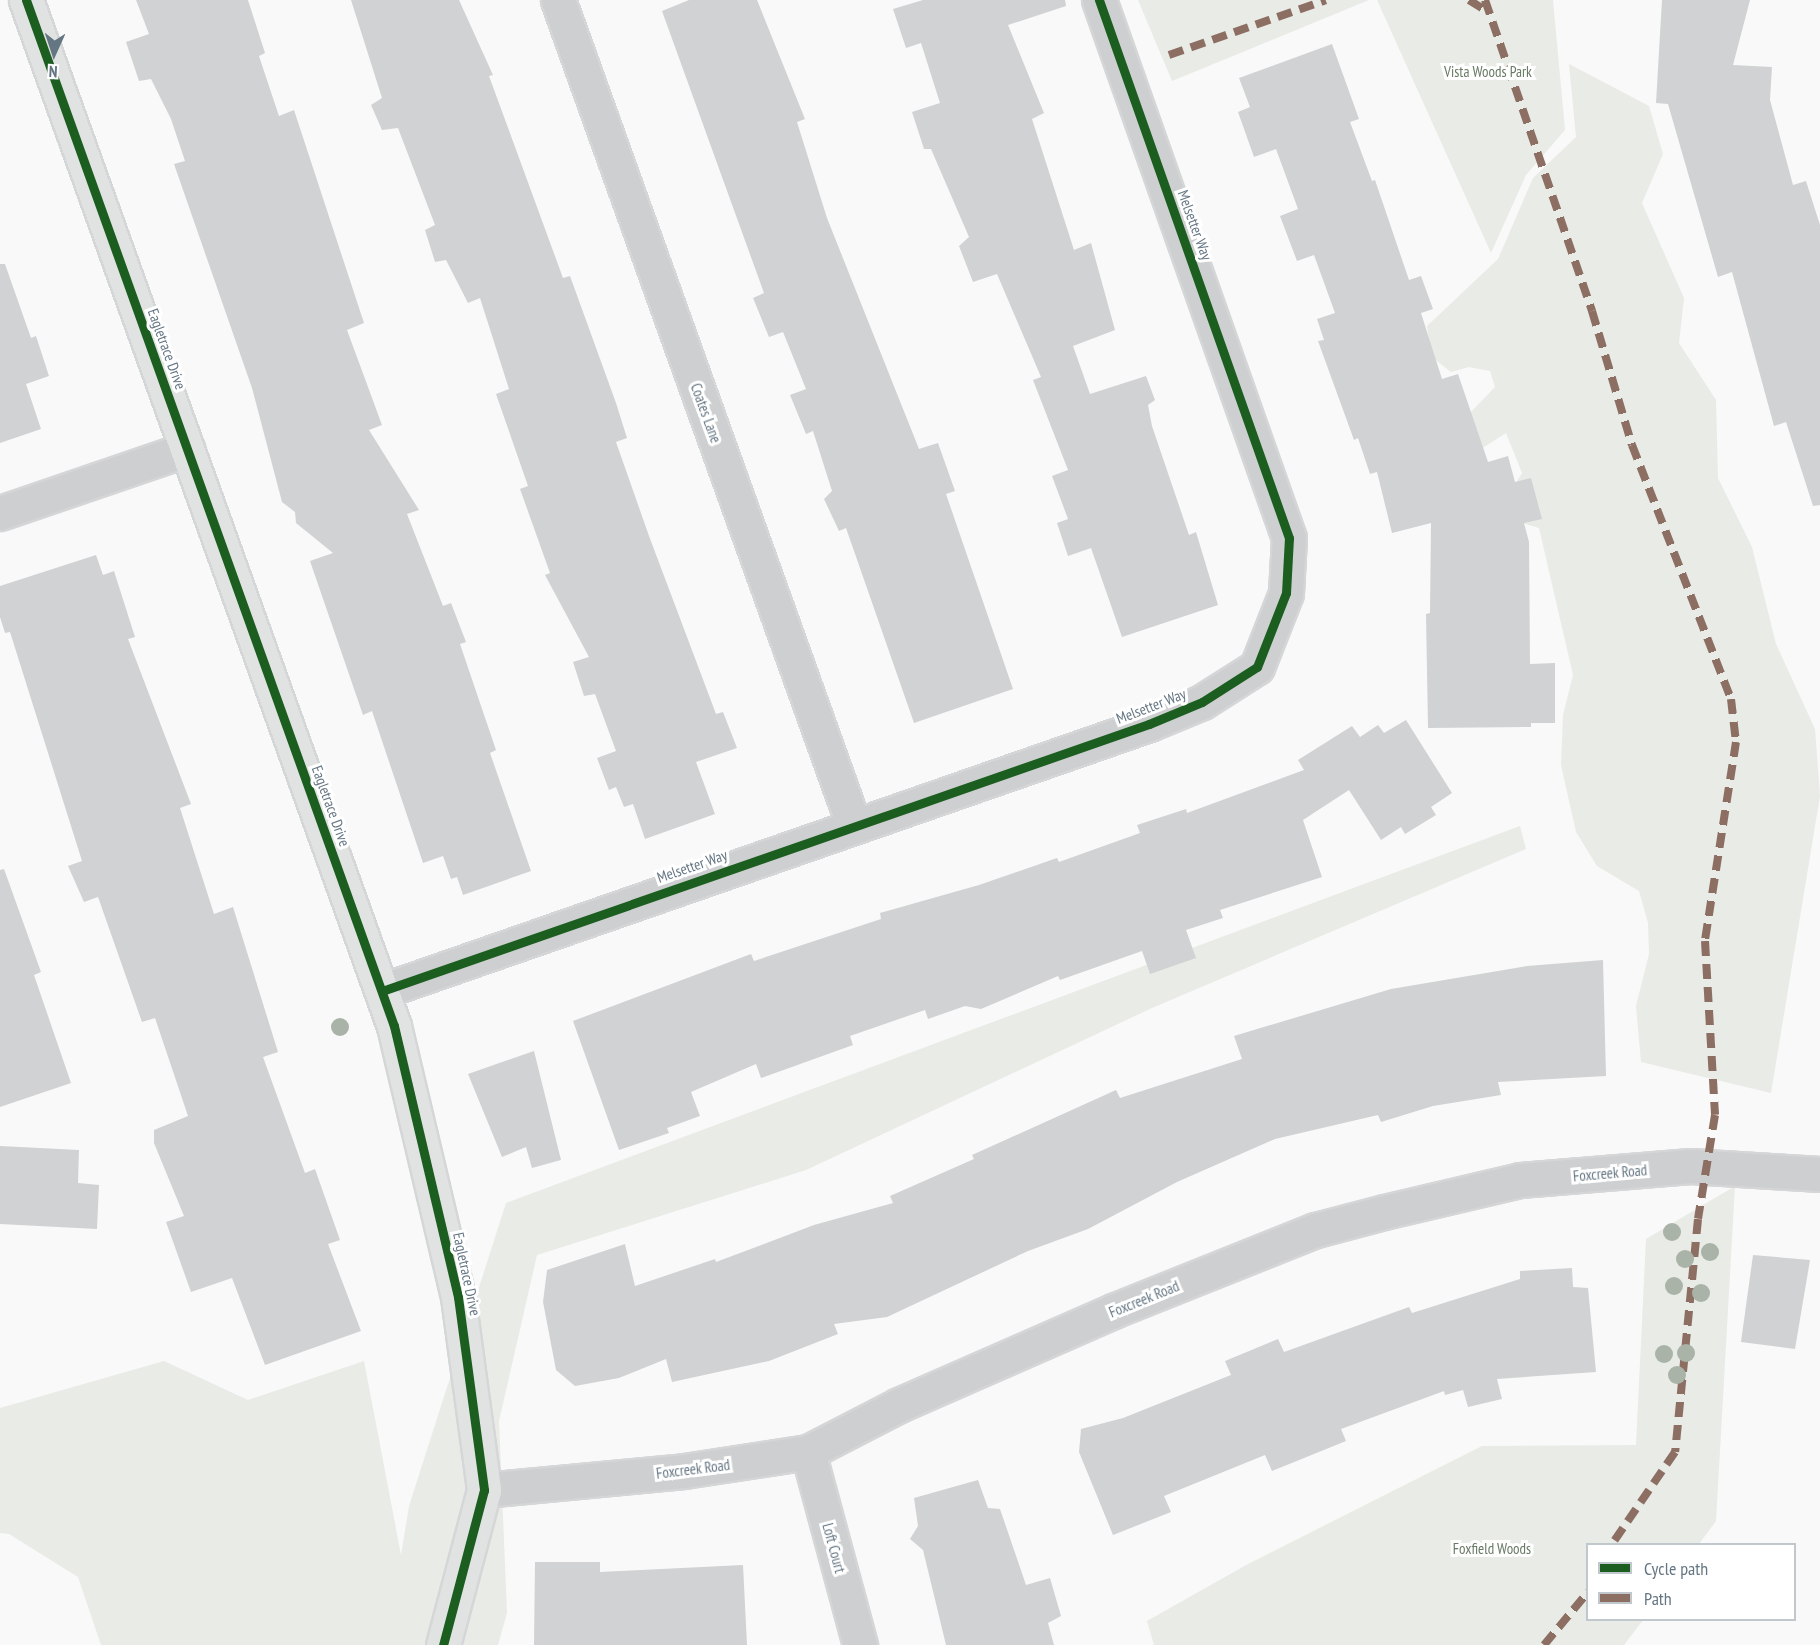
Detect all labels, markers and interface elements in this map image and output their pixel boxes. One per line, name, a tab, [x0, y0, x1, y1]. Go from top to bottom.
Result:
north arrow	[24, 24, 84, 84]
text: N	[48, 62, 58, 82]
park label: Vista Woods Park	[1444, 63, 1532, 81]
street label: Melsetter Way	[1174, 187, 1216, 263]
street label: Eagletrace Drive	[144, 306, 190, 392]
street label: Coates Lane	[687, 381, 725, 445]
street label: Melsetter Way	[1114, 684, 1188, 728]
street label: Eagletrace Drive	[308, 763, 354, 849]
street label: Melsetter Way	[654, 846, 730, 886]
street label: Foxcreek Road	[1572, 1161, 1648, 1185]
street label: Eagletrace Drive	[449, 1231, 485, 1317]
street label: Foxcreek Road	[1106, 1277, 1182, 1321]
street label: Foxcreek Road	[655, 1456, 731, 1482]
street label: Loft Court	[819, 1521, 849, 1575]
park label: Foxfield Woods	[1453, 1540, 1531, 1558]
legend	[1586, 1543, 1796, 1621]
text: Cycle path	[1644, 1557, 1708, 1580]
text: Path	[1644, 1587, 1672, 1610]

